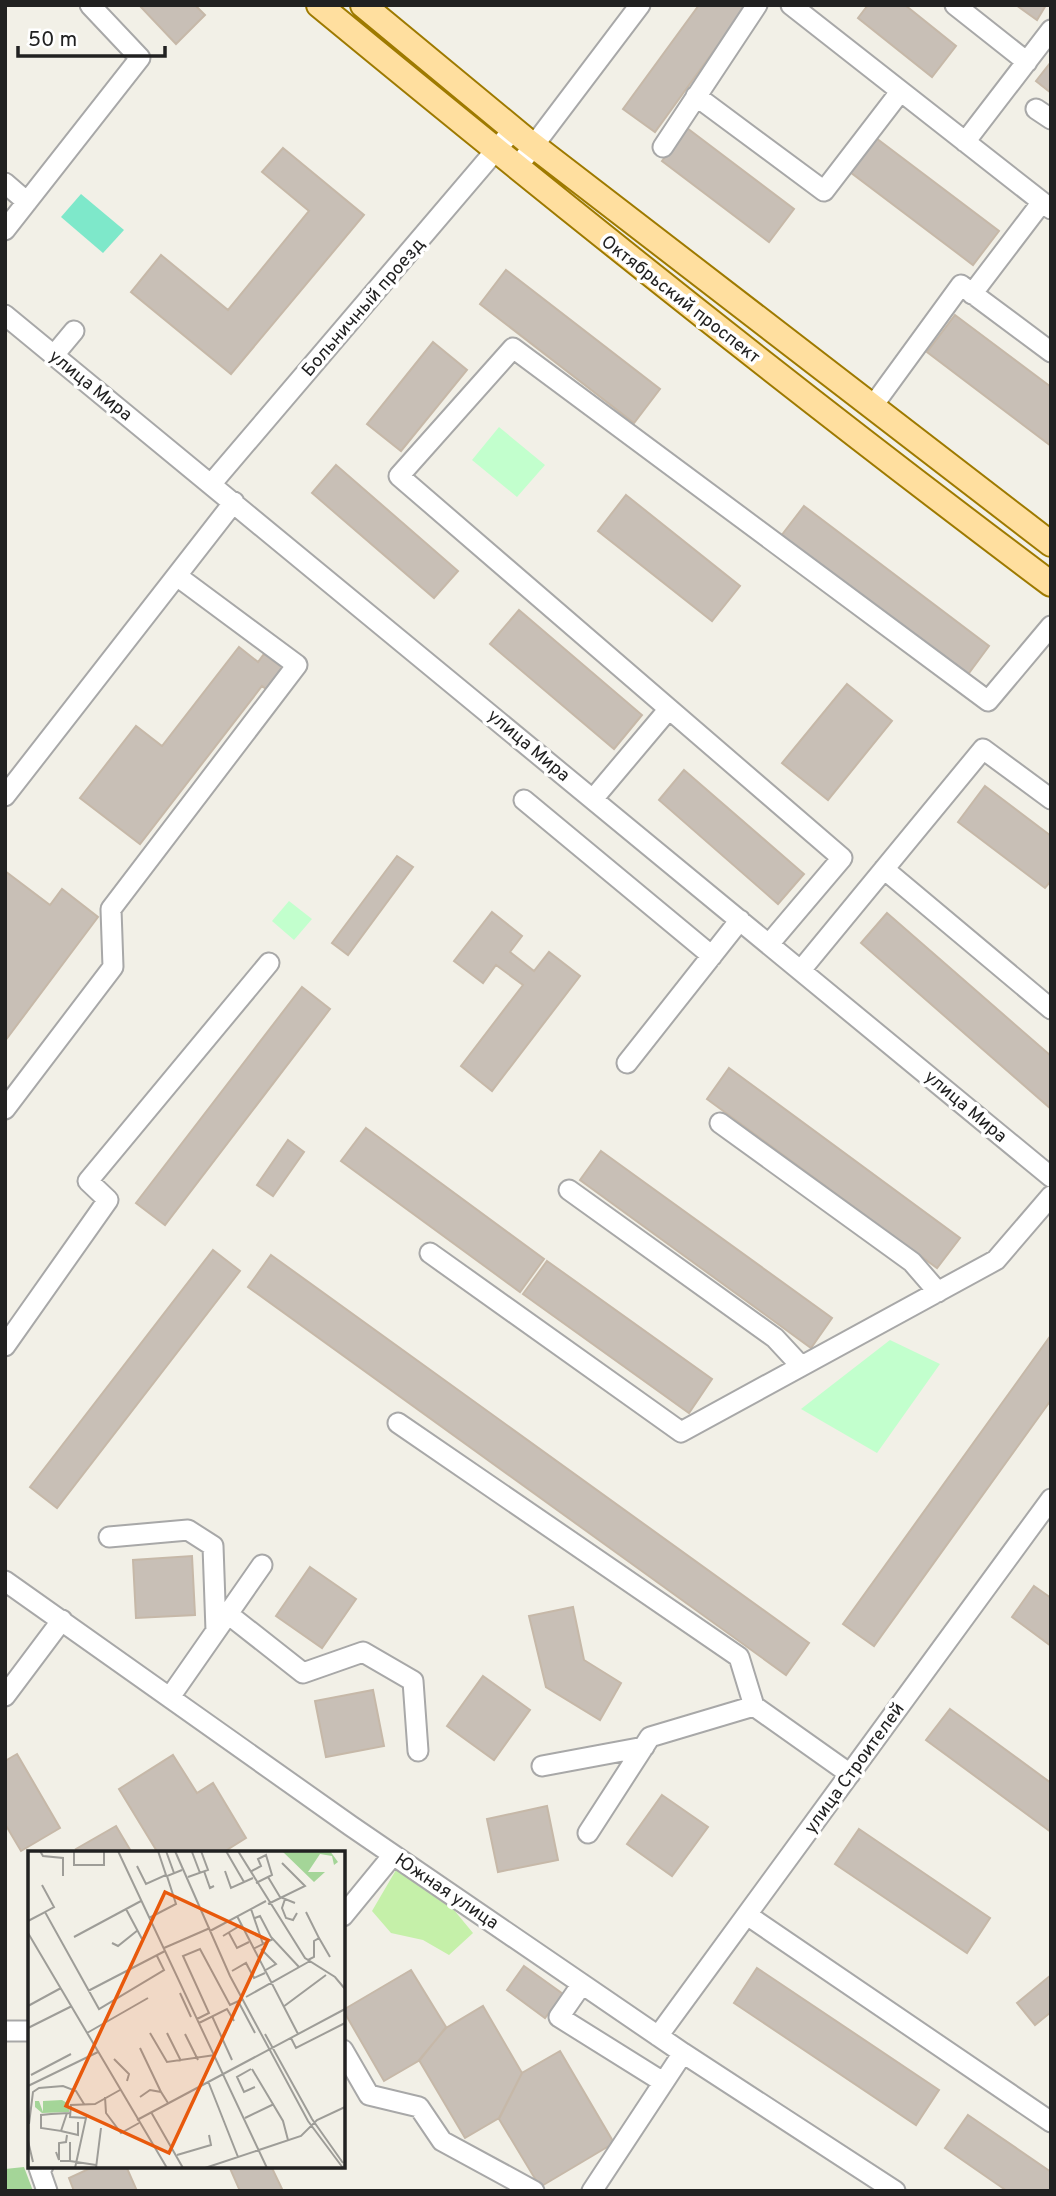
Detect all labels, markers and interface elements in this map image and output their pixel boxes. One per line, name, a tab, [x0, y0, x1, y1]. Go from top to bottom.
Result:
scale bar	[18, 14, 164, 58]
text: 50 m	[28, 27, 77, 54]
street label: Октябрьский проспект	[596, 231, 764, 369]
street label: Больничный проезд	[298, 234, 431, 382]
street label: улица Мира	[44, 345, 137, 427]
street label: улица Мира	[482, 705, 574, 787]
street label: улица Мира	[919, 1066, 1011, 1148]
street label: улица Строителей	[800, 1699, 910, 1839]
street label: Южная улица	[390, 1849, 503, 1935]
inset map	[28, 1851, 345, 2168]

